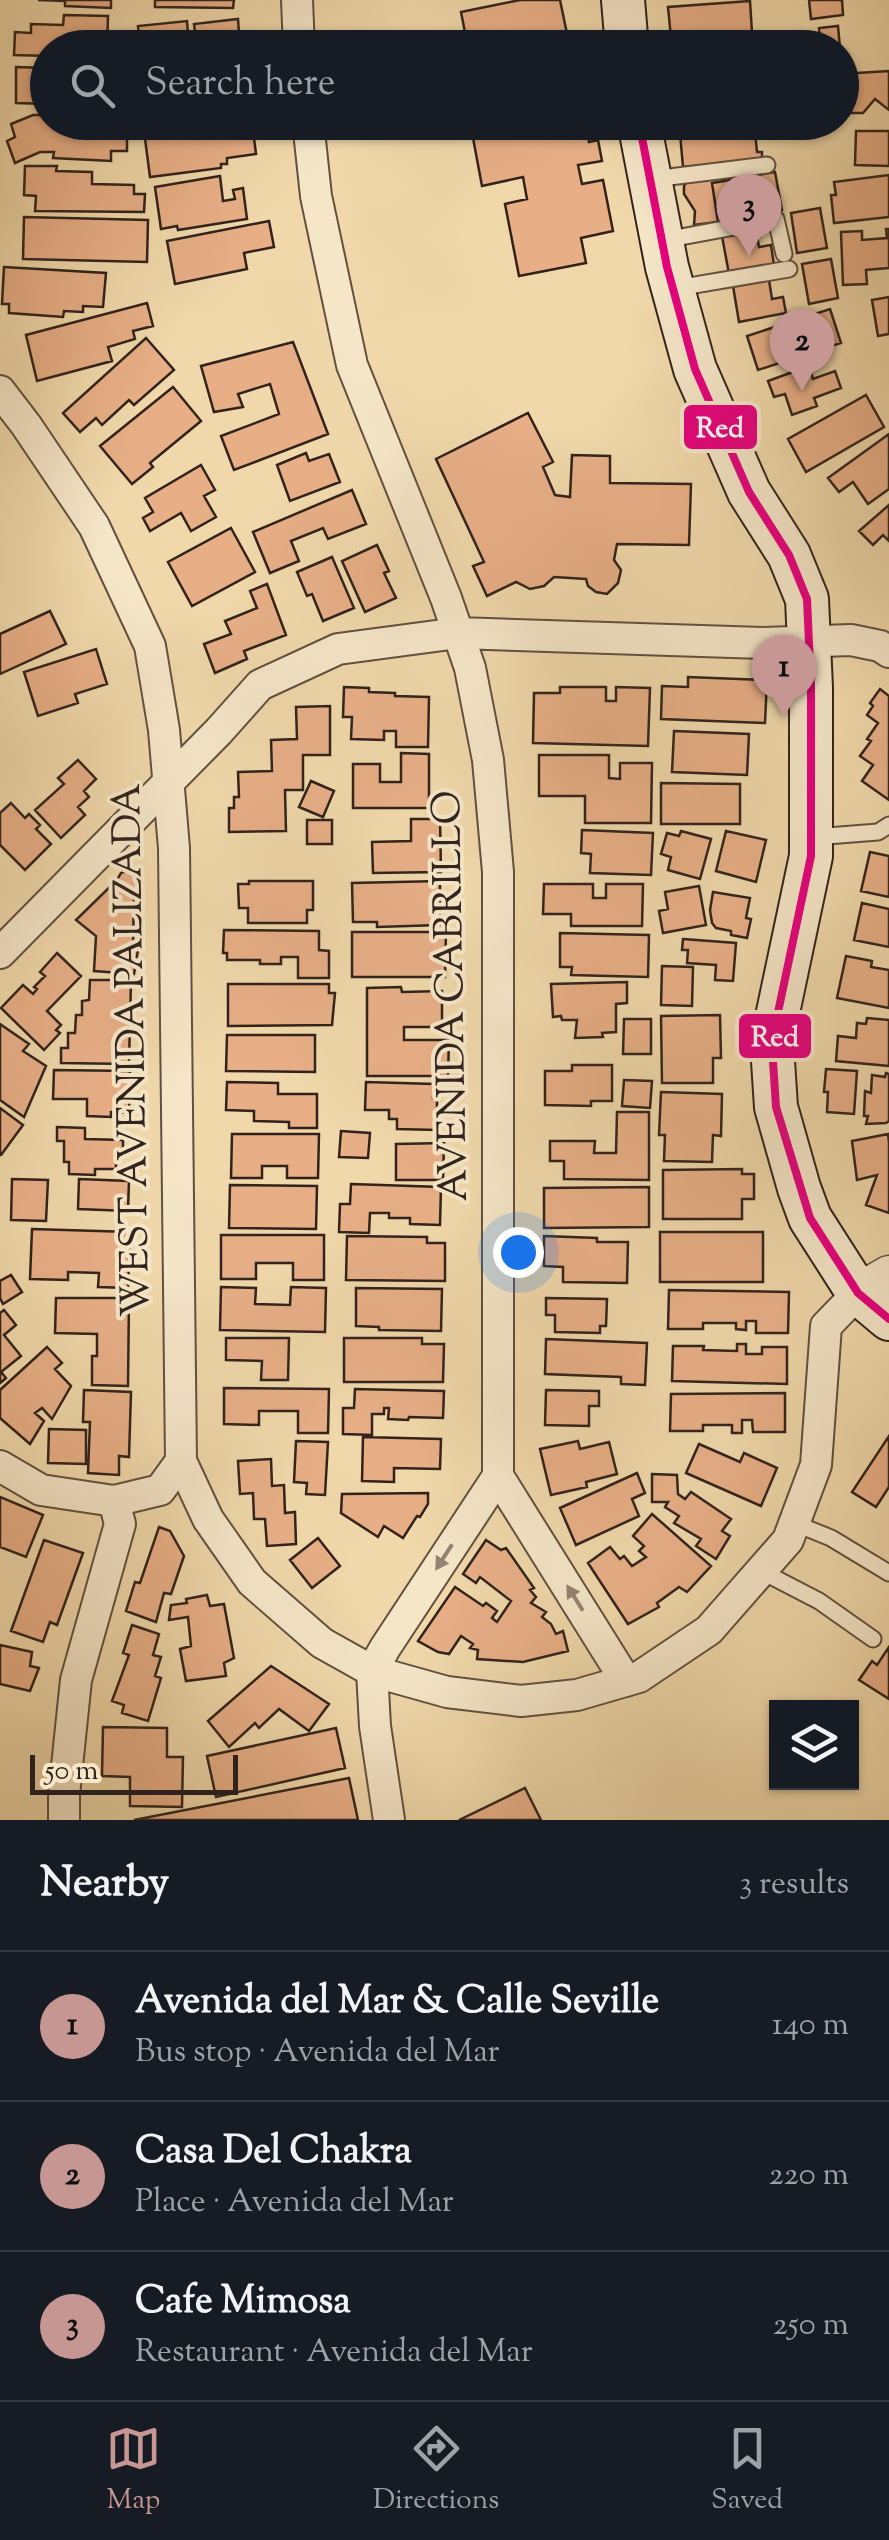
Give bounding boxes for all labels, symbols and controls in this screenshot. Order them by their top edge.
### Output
search box [30,30,859,140]
icon: search [65,58,120,113]
text: Search here [145,58,336,112]
pin: 3 [716,174,782,256]
pin: 2 [770,308,834,391]
line badge: Red [682,403,759,451]
text: Red [696,410,744,450]
pin: 1 [752,634,816,717]
street label: WEST AVENIDA PALIZADA [101,783,167,1317]
street label: AVENIDA CABRILLO [421,790,485,1202]
line badge: Red [737,1012,813,1060]
text: Red [751,1019,799,1059]
your location [493,1227,544,1278]
one-way arrow [436,1544,454,1571]
one-way arrow [566,1584,584,1612]
map controls [769,1700,859,1790]
button: layers [769,1700,859,1790]
scale bar [30,1750,238,1794]
text: 50 m [45,1752,99,1792]
text: Nearby [40,1855,169,1915]
text: 3 results [739,1862,849,1908]
text: Avenida del Mar & Calle Seville [135,1976,659,2030]
text: 1 [67,2003,78,2049]
text: 140 m [772,2003,849,2049]
text: Bus stop · Avenida del Mar [135,2030,500,2076]
text: Casa Del Chakra [135,2126,412,2180]
text: 2 [65,2153,80,2199]
text: 220 m [769,2153,849,2199]
text: Place · Avenida del Mar [135,2180,454,2226]
text: Cafe Mimosa [135,2276,351,2330]
text: 3 [66,2303,79,2349]
text: 250 m [773,2303,849,2349]
text: Restaurant · Avenida del Mar [135,2330,533,2376]
tab: Map [106,2421,161,2521]
tab: Directions [373,2421,499,2521]
tab: Saved [711,2421,783,2521]

